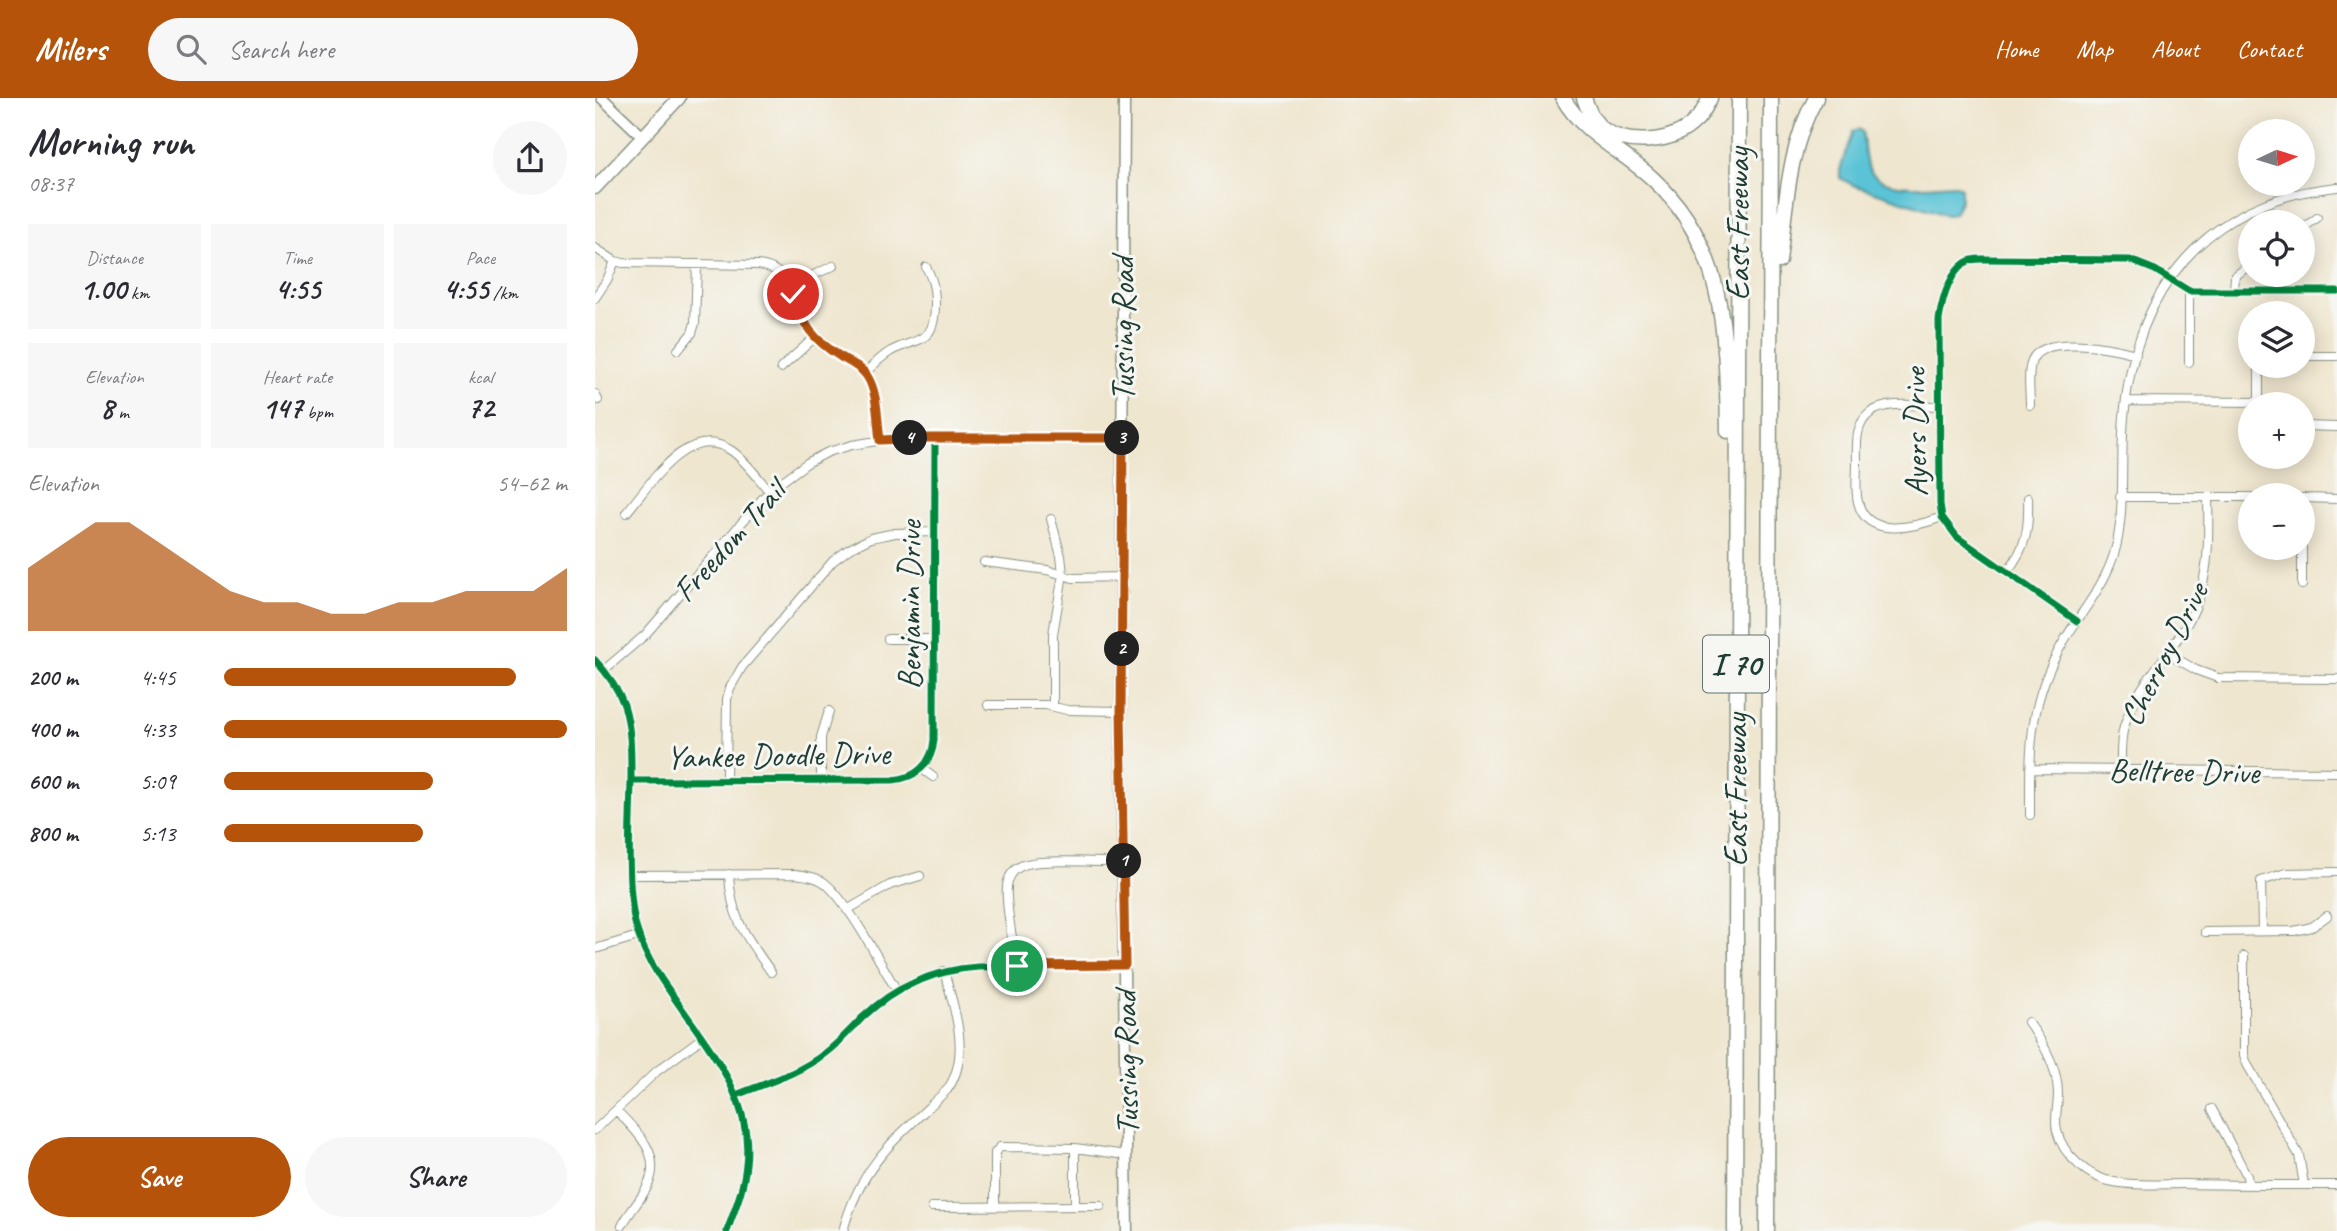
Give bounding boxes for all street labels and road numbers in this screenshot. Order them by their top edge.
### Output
street label: East Freeway [1717,145,1759,301]
street label: Tussing Road [1102,252,1144,401]
street label: Ayers Drive [1893,365,1937,497]
street label: Freedom Trail [663,467,798,611]
street label: Benjamin Drive [889,518,931,689]
street label: Cherroy Drive [2110,573,2219,733]
road number: I 70 [1703,636,1769,692]
street label: East Freeway [1715,711,1757,867]
street label: Yankee Doodle Drive [666,732,893,778]
street label: Belltree Drive [2108,749,2262,793]
street label: Tussing Road [1104,986,1148,1135]

